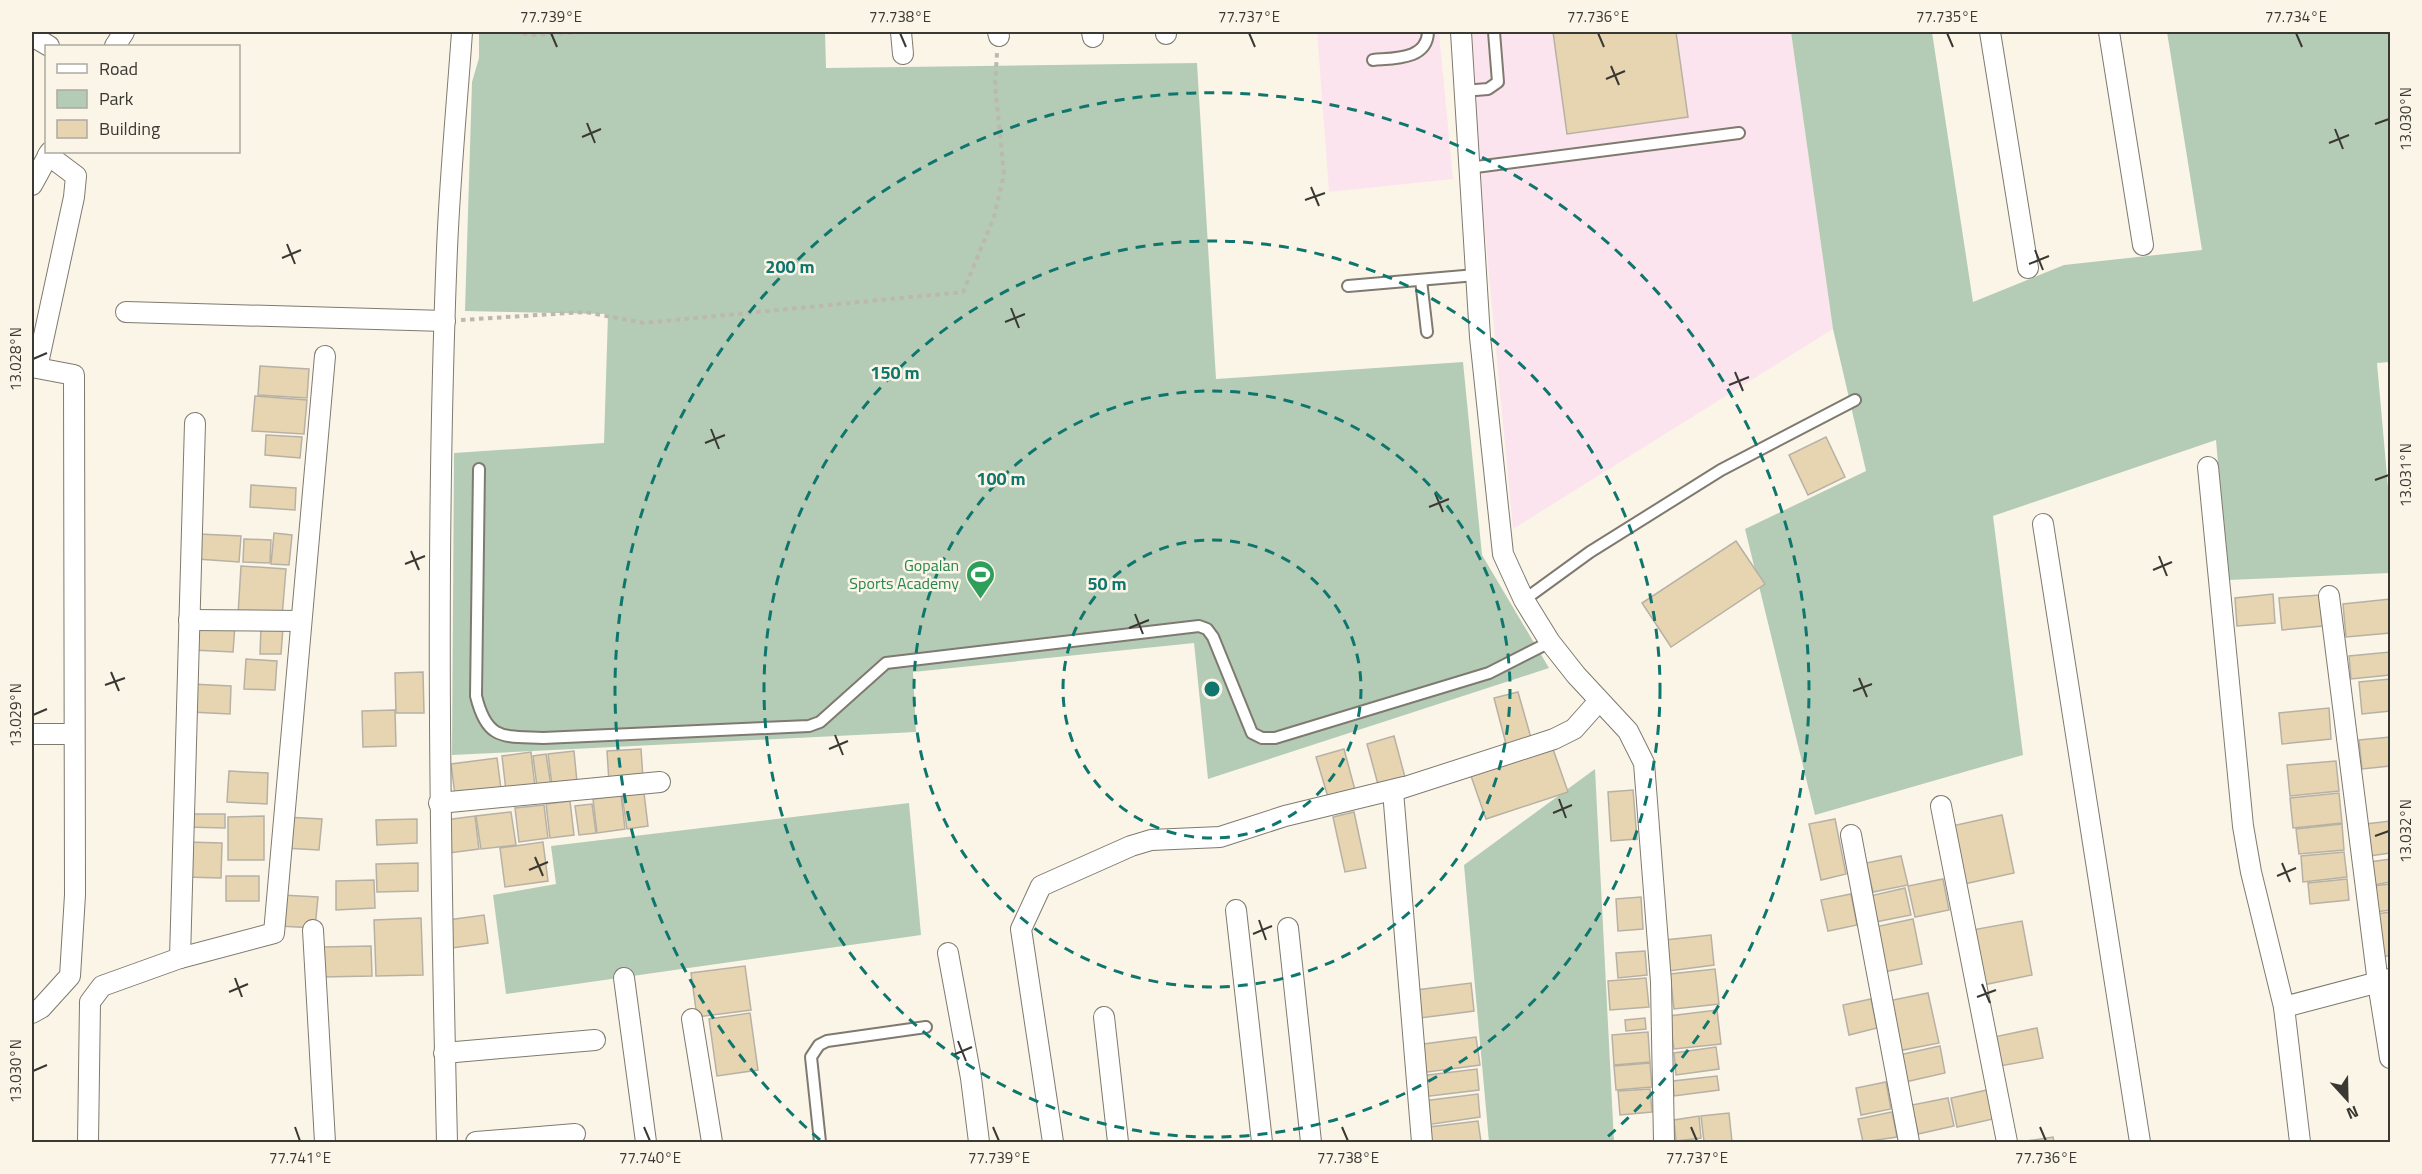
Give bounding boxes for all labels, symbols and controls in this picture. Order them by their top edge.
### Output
text: 77.739°E [520,5,582,28]
text: 77.738°E [869,5,931,28]
text: 77.737°E [1218,5,1280,28]
text: 77.736°E [1567,5,1629,28]
text: 77.735°E [1916,5,1978,28]
text: 77.734°E [2265,5,2327,28]
legend [45,45,240,153]
text: Road [99,55,138,82]
text: Park [99,85,134,112]
text: 13.030°N [2394,87,2417,151]
text: Building [99,115,160,142]
text: 200 m [765,253,815,280]
text: 13.028°N [4,327,27,391]
text: 150 m [870,359,920,386]
text: 13.031°N [2394,443,2417,507]
text: 100 m [976,465,1026,492]
place label: Gopalan Sports Academy [849,553,959,595]
sports icon: Gopalan Sports Academy [964,558,996,600]
text: 50 m [1087,570,1127,597]
centre of rings [1202,679,1222,699]
text: 13.029°N [4,683,27,747]
text: 13.032°N [2394,799,2417,863]
text: 13.030°N [4,1039,27,1103]
north arrow [2317,1069,2377,1129]
text: N [2343,1100,2362,1126]
text: 77.741°E [269,1146,331,1169]
text: 77.740°E [619,1146,681,1169]
text: 77.739°E [968,1146,1030,1169]
text: 77.738°E [1317,1146,1379,1169]
text: 77.737°E [1666,1146,1728,1169]
text: 77.736°E [2015,1146,2077,1169]

